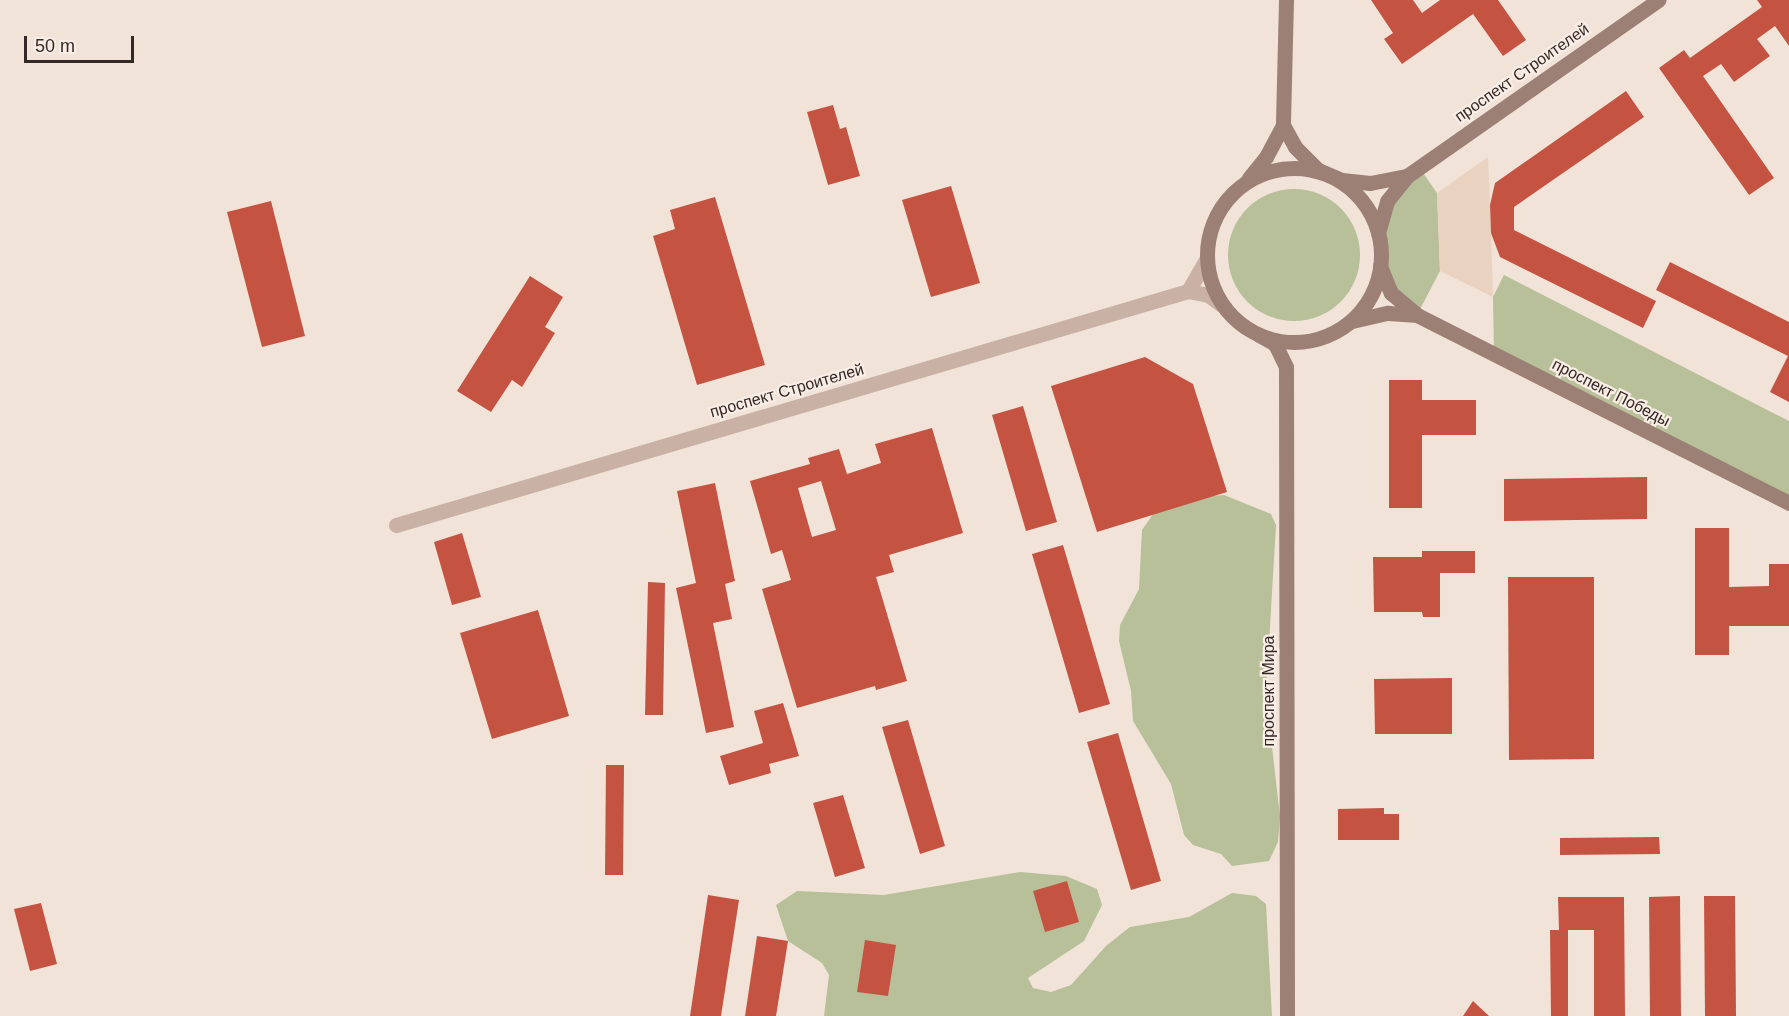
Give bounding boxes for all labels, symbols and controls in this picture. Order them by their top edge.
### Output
street label: проспект Строителей [1451,19,1593,127]
scale bar [27,24,136,62]
text: 50 m [35,36,75,56]
street label: проспект Победы [1549,355,1673,431]
street label: проспект Строителей [708,360,866,422]
street label: проспект Мира [1259,635,1279,747]

